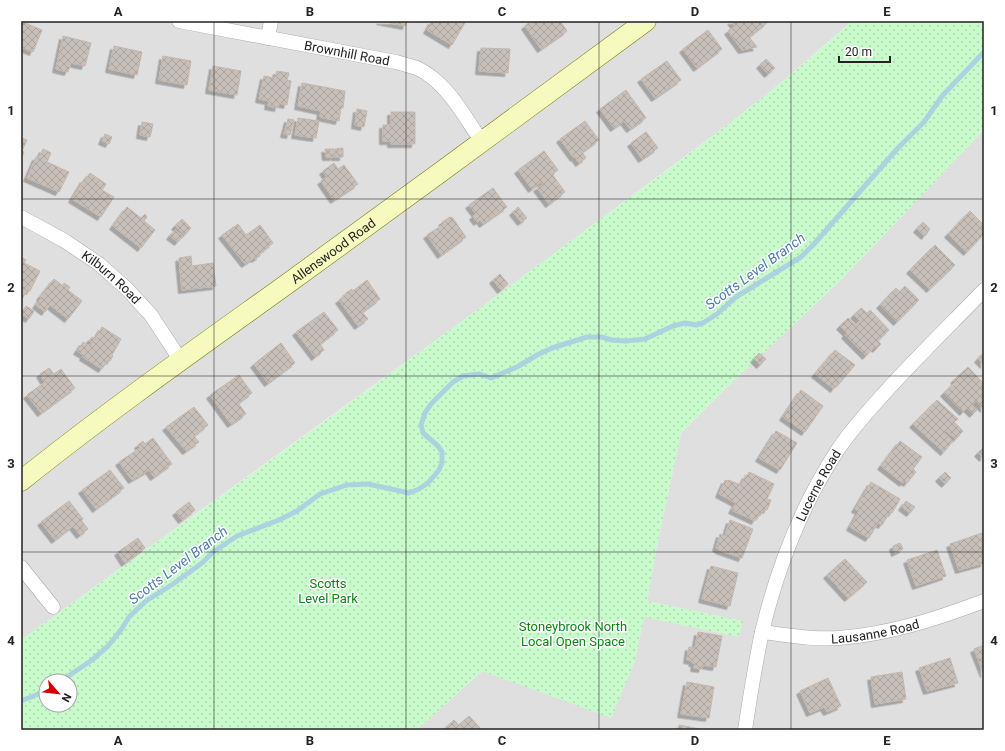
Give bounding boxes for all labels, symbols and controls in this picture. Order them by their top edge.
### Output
text: A [114,4,123,19]
text: B [306,4,314,19]
text: C [498,4,507,19]
text: D [691,4,699,19]
text: E [883,4,891,19]
street label: Brownhill Road [303,37,391,68]
scale bar [839,38,890,64]
text: 20 m [845,45,872,59]
text: 1 [7,103,15,118]
text: 1 [990,103,998,118]
street label: Allenswood Road [288,215,378,286]
water label: Scotts Level Branch [702,229,808,313]
street label: Kilburn Road [79,247,144,307]
text: 2 [7,280,15,295]
text: 2 [990,280,998,295]
street label: Lucerne Road [793,447,843,523]
text: 3 [7,456,15,471]
text: 3 [990,456,998,471]
water label: Scotts Level Branch [126,523,230,607]
park label: Scotts Level Park [298,576,358,606]
street label: Lausanne Road [831,616,921,646]
park label: Stoneybrook North Local Open Space [519,619,627,649]
text: 4 [7,633,15,648]
text: 4 [990,633,998,648]
north arrow [38,673,78,713]
text: N [59,691,74,704]
text: A [114,733,123,748]
text: B [306,733,314,748]
text: C [498,733,507,748]
text: D [691,733,699,748]
text: E [883,733,891,748]

